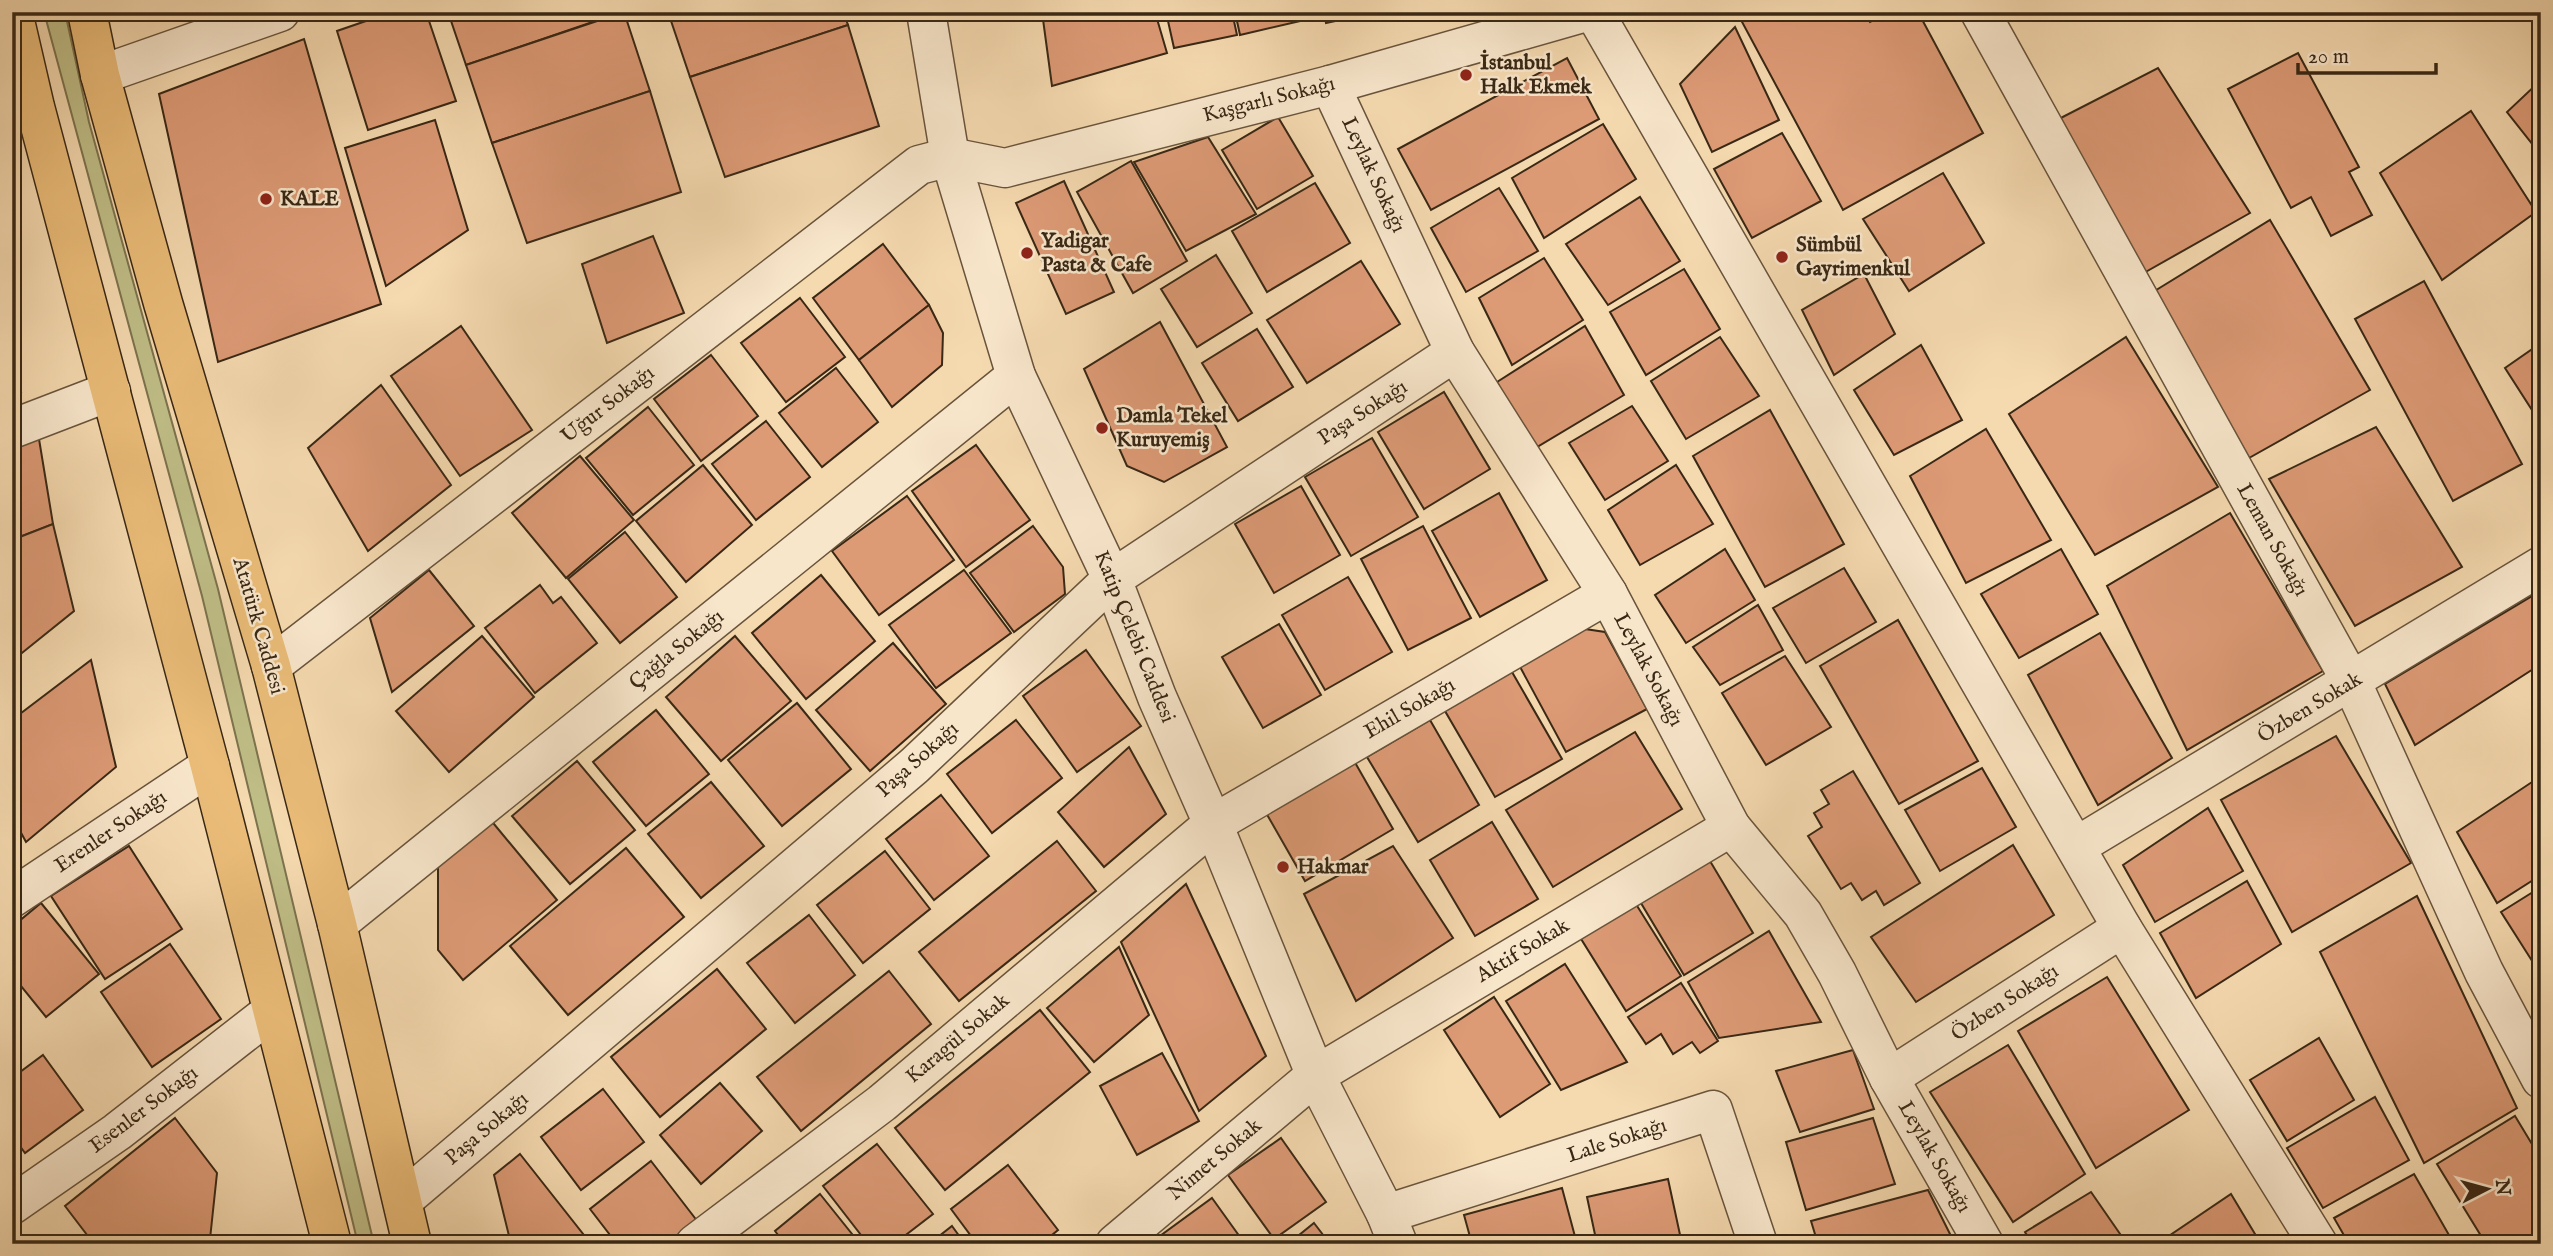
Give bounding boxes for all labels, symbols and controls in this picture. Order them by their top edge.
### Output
scale bar [2298,32,2436,76]
text: 20 m [2308,44,2349,71]
place label: İstanbul Halk Ekmek [1480,49,1592,101]
marker: İstanbul Halk Ekmek [1458,67,1474,83]
street label: Kaşgarlı Sokağı [1200,71,1338,129]
street label: Leylak Sokağı [1334,113,1412,237]
place label: KALE [280,186,339,213]
marker: KALE [258,191,274,207]
place label: Yadigar Pasta & Cafe [1041,228,1152,279]
place label: Sümbül Gayrimenkul [1796,232,1911,283]
marker: Yadigar Pasta & Cafe [1019,245,1035,261]
marker: Sümbül Gayrimenkul [1774,249,1790,265]
street label: Uğur Sokağı [556,360,660,450]
street label: Paşa Sokağı [1313,374,1413,452]
place label: Damla Tekel Kuruyemiş [1116,403,1228,454]
marker: Damla Tekel Kuruyemiş [1094,420,1110,436]
street label: Leman Sokağı [2230,479,2314,601]
street label: Katip Çelebi Caddesi [1087,547,1181,727]
street label: Atatürk Caddesi [225,553,290,698]
street label: Çağla Sokağı [624,604,730,696]
street label: Leylak Sokağı [1607,609,1689,731]
street label: Özben Sokak [2253,666,2368,750]
street label: Ehil Sokağı [1360,672,1460,746]
street label: Paşa Sokağı [871,716,965,804]
street label: Erenler Sokağı [50,784,172,880]
place label: Hakmar [1297,854,1369,881]
marker: Hakmar [1275,859,1291,875]
street label: Aktif Sokak [1471,912,1575,990]
street label: Özben Sokağı [1946,958,2064,1048]
street label: Karagül Sokak [901,987,1016,1090]
street label: Esenler Sokağı [84,1060,204,1160]
street label: Paşa Sokağı [439,1086,535,1172]
street label: Leylak Sokağı [1891,1096,1977,1218]
street label: Nimet Sokak [1162,1112,1268,1207]
street label: Lale Sokağı [1564,1112,1670,1170]
north arrow [2452,1154,2522,1224]
text: N [2489,1177,2515,1197]

